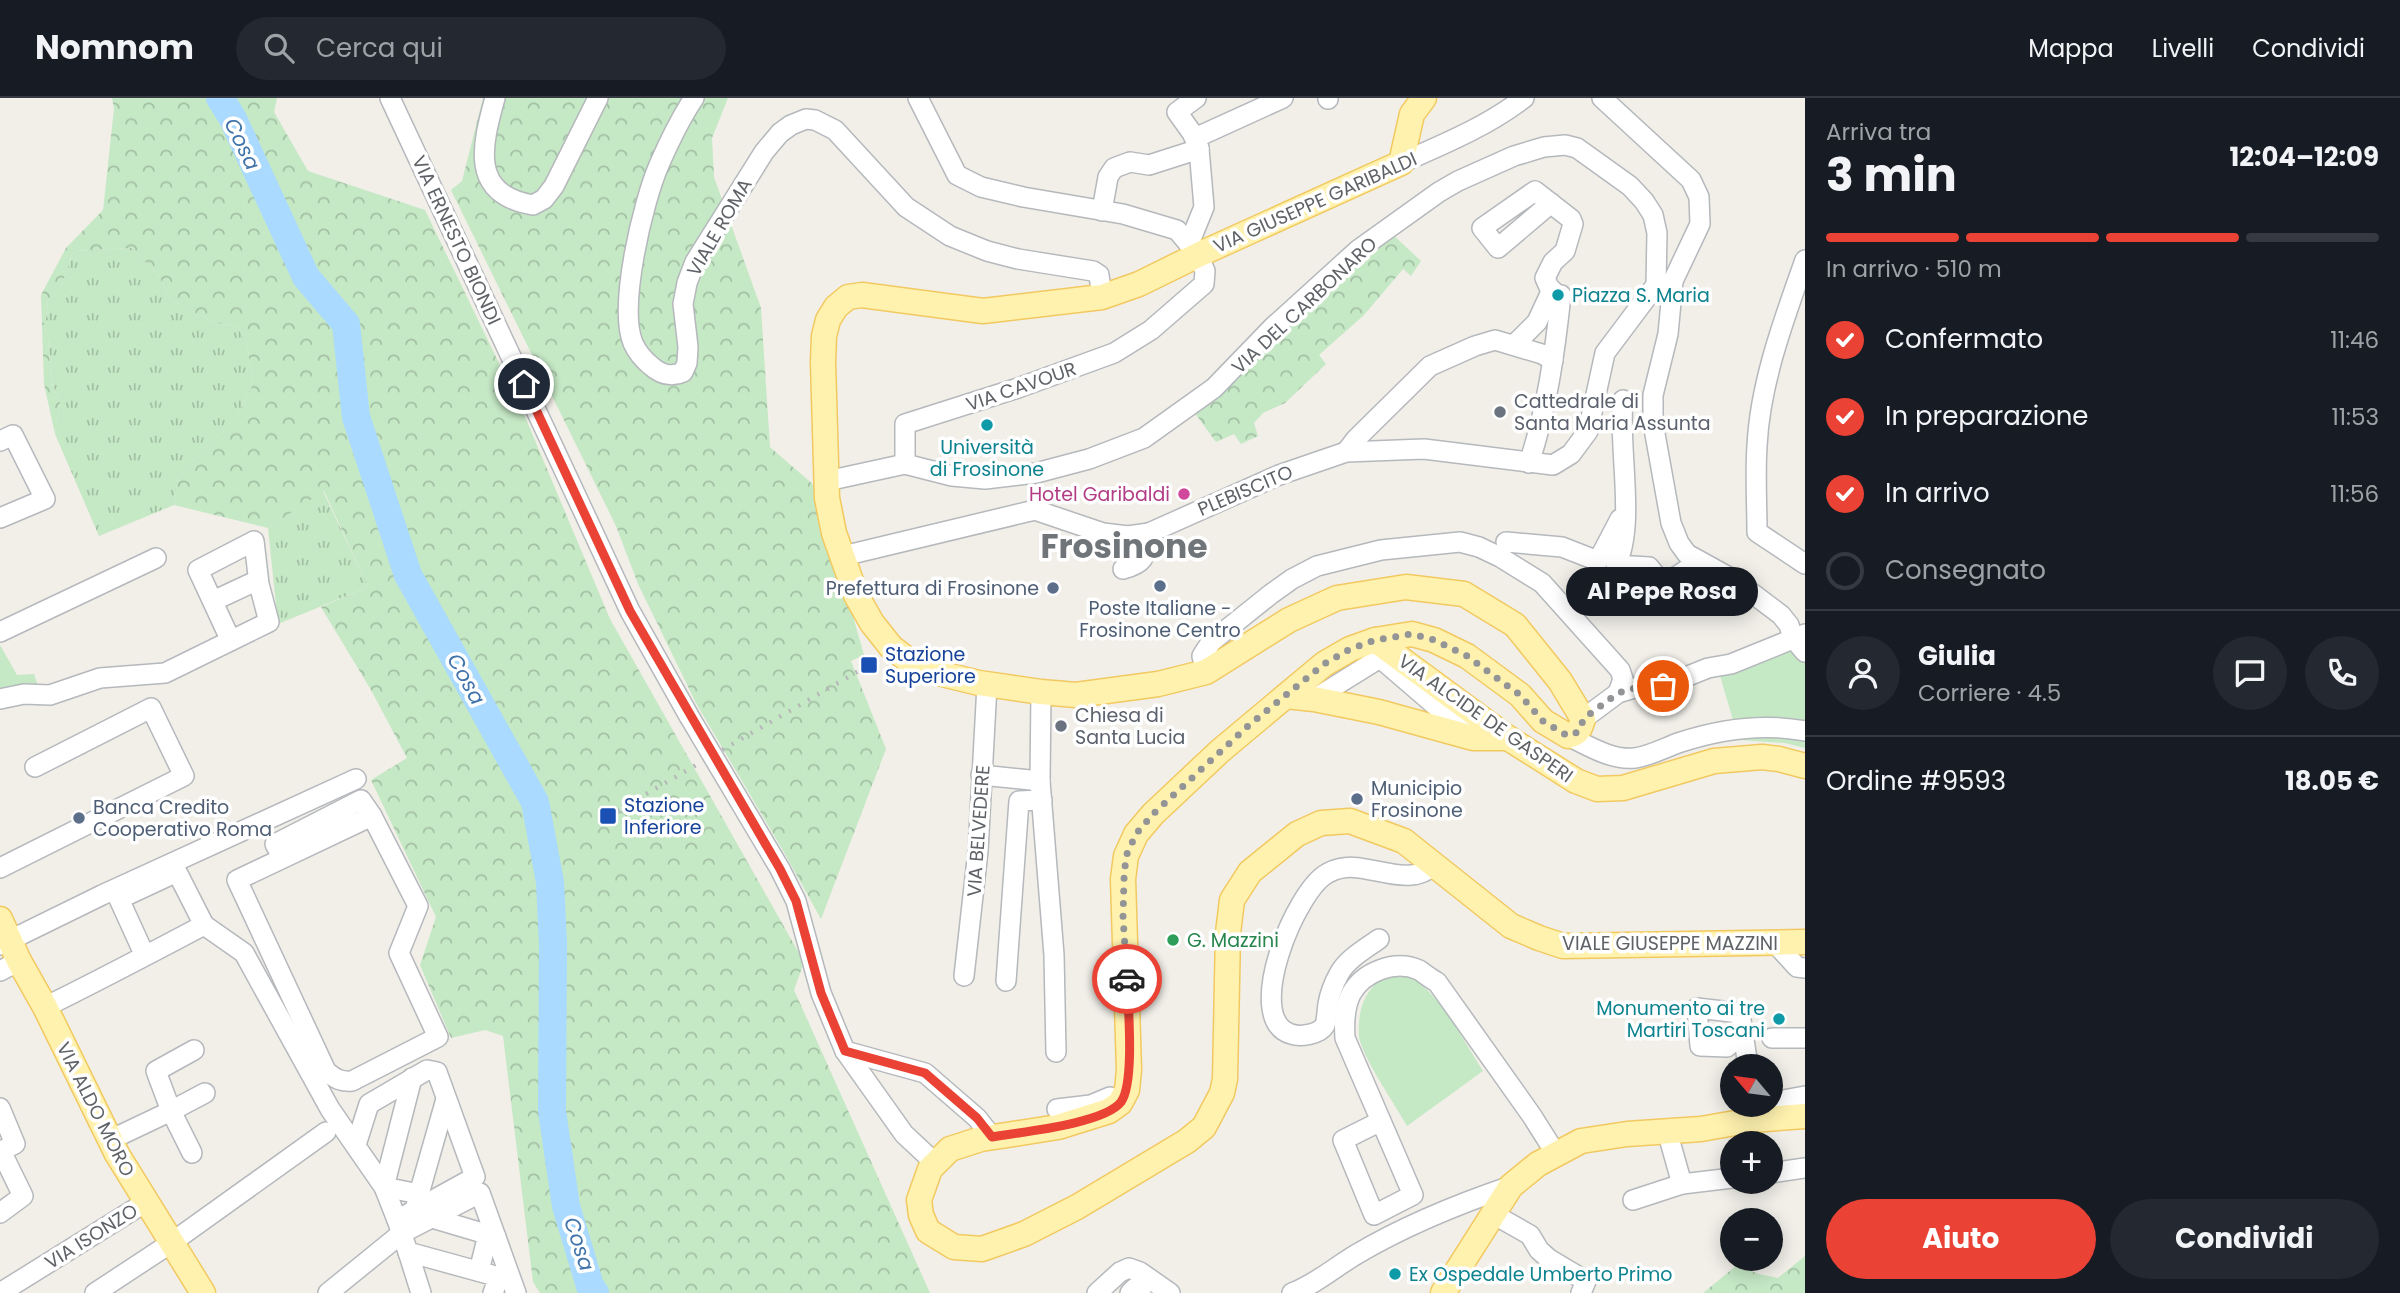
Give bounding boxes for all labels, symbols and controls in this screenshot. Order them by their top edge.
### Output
search box [236,17,726,80]
text: Nomnom [35,24,194,71]
icon: search [260,29,298,67]
text: Cerca qui [316,30,443,66]
text: Mappa [2028,32,2114,65]
text: Livelli [2152,32,2214,65]
text: Condividi [2252,32,2365,65]
water label: Cosa [217,113,267,175]
text: Arriva tra [1826,116,1931,148]
text: 12:04–12:09 [2229,139,2379,175]
text: 3 min [1826,143,1957,207]
street label: VIA GIUSEPPE GARIBALDI [1209,145,1421,260]
street label: VIA ERNESTO BIONDI [405,151,508,329]
street label: VIALE ROMA [680,173,758,281]
street label: VIA DEL CARBONARO [1226,231,1383,380]
text: In arrivo · 510 m [1826,253,2002,285]
place label: Piazza S. Maria [1572,282,1710,309]
marker: Piazza S. Maria [1550,287,1566,303]
icon: check [1826,321,1864,359]
text: Confermato [1885,321,2043,357]
text: 11:46 [2330,324,2379,356]
pin [494,354,554,414]
street label: VIA CAVOUR [962,355,1080,418]
icon: home [505,365,543,403]
place label: Cattedrale di Santa Maria Assunta [1514,388,1711,437]
icon: check [1826,398,1864,436]
text: In preparazione [1885,398,2088,434]
text: 11:53 [2331,401,2379,433]
marker: Cattedrale di Santa Maria Assunta [1492,404,1508,420]
marker: Università di Frosinone [979,417,995,433]
place label: Università di Frosinone [930,434,1044,483]
street label: PLEBISCITO [1193,458,1297,523]
icon: check [1826,475,1864,513]
text: In arrivo [1885,475,1990,511]
text: 11:56 [2330,478,2379,510]
place label: Hotel Garibaldi [1029,481,1170,508]
marker: Hotel Garibaldi [1176,486,1192,502]
district label: Frosinone [1040,523,1208,570]
text: Consegnato [1885,552,2046,588]
callout: Al Pepe Rosa [1567,567,1759,616]
place label: Prefettura di Frosinone [826,575,1039,602]
text: Al Pepe Rosa [1587,575,1737,607]
marker: Poste Italiane - Frosinone Centro [1152,578,1168,594]
marker: Prefettura di Frosinone [1045,580,1061,596]
place label: Poste Italiane - Frosinone Centro [1079,595,1241,644]
button: person [1826,636,1900,710]
button: chat [2213,636,2287,710]
button: phone [2305,636,2379,710]
text: Giulia [1918,638,1996,674]
place label: Stazione Superiore [885,641,976,690]
water label: Cosa [440,648,492,710]
street label: VIA ALCIDE DE GASPERI [1393,648,1579,789]
marker: Stazione Superiore [859,655,879,675]
pin [1633,656,1693,716]
icon: bag [1644,667,1682,705]
text: Corriere · 4.5 [1918,677,2061,709]
place label: Chiesa di Santa Lucia [1075,702,1185,751]
marker: Chiesa di Santa Lucia [1053,718,1069,734]
text: Ordine #9593 [1826,763,2006,799]
text: 18.05 € [2285,763,2379,799]
street label: VIA BELVEDERE [960,764,997,898]
place label: Municipio Frosinone [1371,775,1463,824]
marker: Municipio Frosinone [1349,791,1365,807]
place label: Stazione Inferiore [624,792,704,841]
place label: Banca Credito Cooperativo Roma [93,794,272,843]
marker: Stazione Inferiore [598,806,618,826]
marker: Banca Credito Cooperativo Roma [71,810,87,826]
place label: G. Mazzini [1187,927,1279,954]
street label: VIALE GIUSEPPE MAZZINI [1562,930,1778,957]
marker: G. Mazzini [1165,932,1181,948]
courier [1092,944,1162,1014]
icon: car [1108,960,1146,998]
place label: Monumento ai tre Martiri Toscani [1596,995,1765,1044]
marker: Monumento ai tre Martiri Toscani [1771,1011,1787,1027]
street label: VIA ALDO MORO [50,1037,141,1181]
north arrow [1720,1054,1783,1116]
map controls [1720,1054,1783,1271]
button: + [1720,1131,1783,1194]
street label: VIA ISONZO [40,1197,143,1276]
button: Aiuto [1826,1199,2096,1279]
button: Condividi [2110,1199,2379,1279]
button: − [1720,1208,1783,1271]
water label: Cosa [557,1213,602,1274]
place label: Ex Ospedale Umberto Primo [1409,1261,1672,1288]
marker: Ex Ospedale Umberto Primo [1387,1266,1403,1282]

